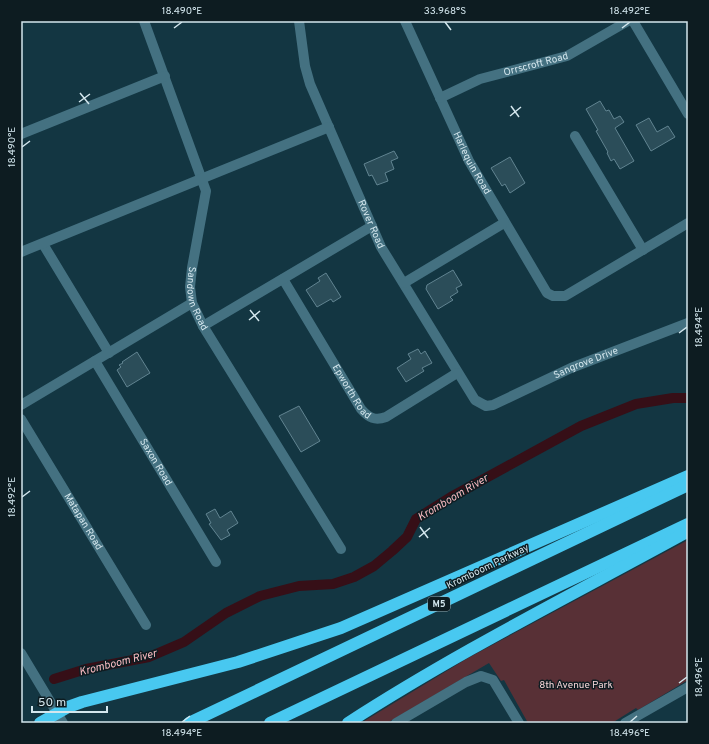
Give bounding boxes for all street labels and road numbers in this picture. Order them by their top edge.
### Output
street label: Orrscroft Road [502,49,570,79]
street label: Harlequin Road [450,130,494,197]
street label: Rover Road [355,198,387,251]
street label: Sandown Road [183,266,211,333]
street label: Sangrove Drive [551,344,620,382]
street label: Epworth Road [329,362,374,422]
street label: Saxon Road [137,436,175,488]
street label: Matapan Road [61,491,105,552]
street label: Kromboom Parkway [445,541,531,593]
road number: M5 [428,597,450,611]

